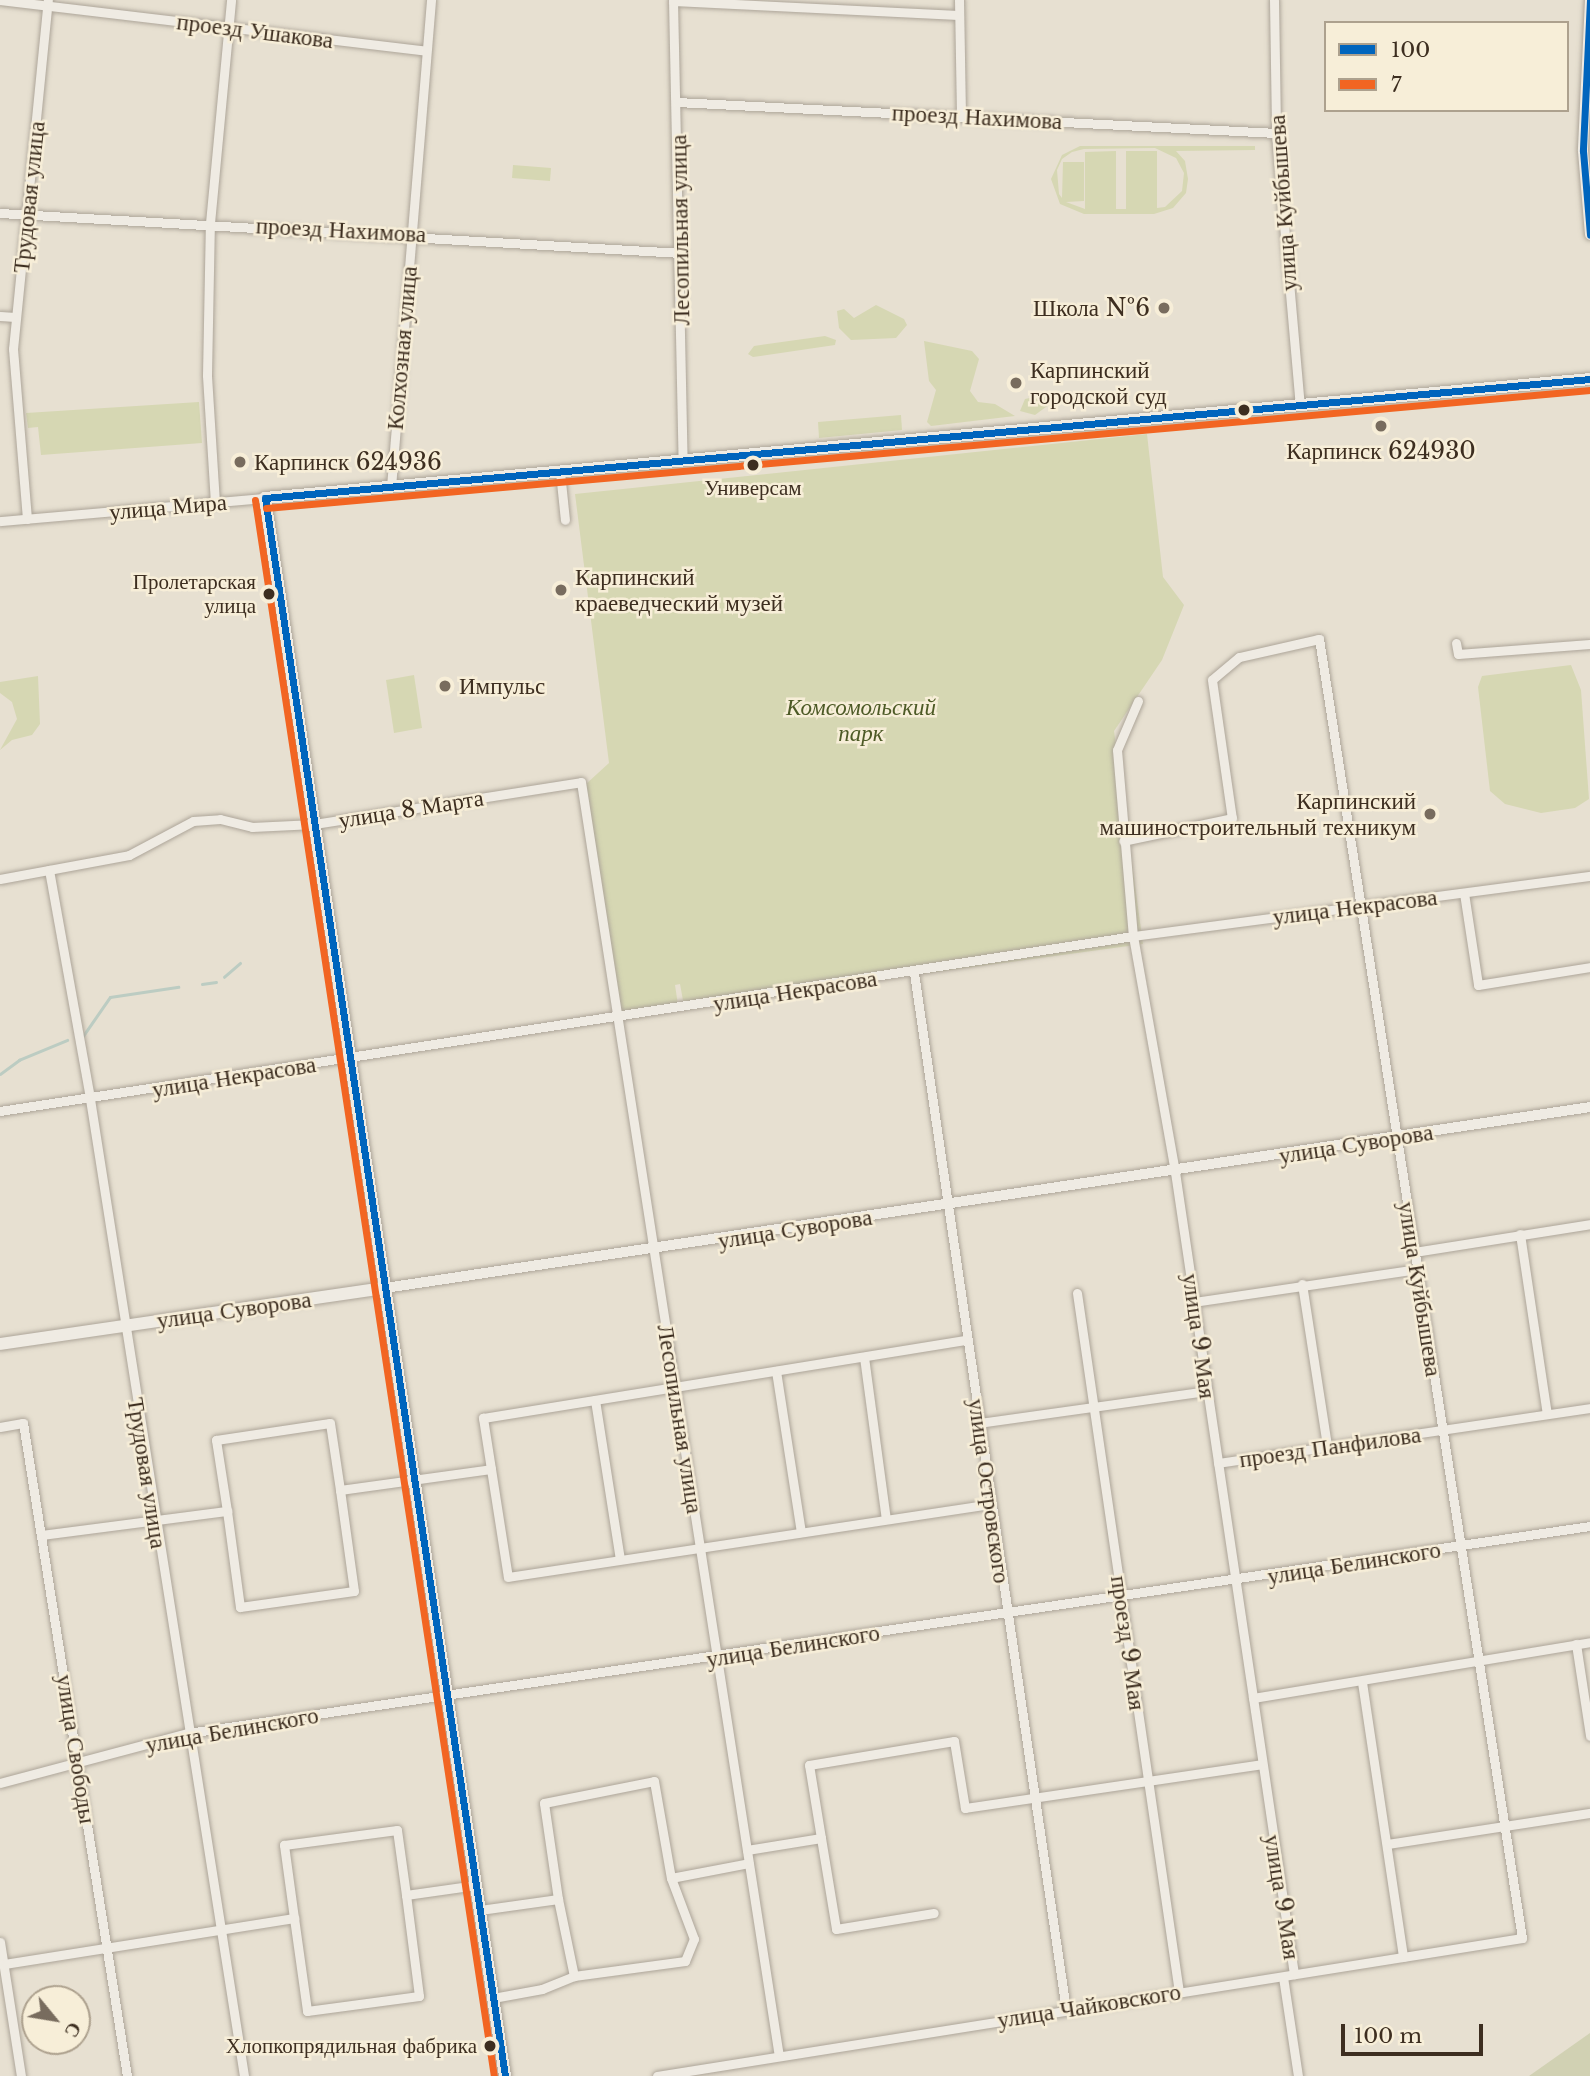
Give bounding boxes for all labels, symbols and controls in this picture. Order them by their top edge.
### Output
street label: проезд Ушакова [175,8,335,54]
legend [1324,21,1569,112]
text: 100 [1391,37,1430,63]
text: 7 [1391,72,1402,98]
street label: проезд Нахимова [891,99,1063,135]
street label: улица Куйбышева [1263,114,1303,292]
street label: Трудовая улица [7,120,51,274]
street label: Лесопильная улица [665,134,695,326]
street label: проезд Нахимова [255,212,427,248]
street label: Колхозная улица [381,265,423,431]
place label: Школа №6 [1033,294,1150,322]
marker: Школа №6 [1156,300,1172,316]
place label: Карпинский городской суд [1030,356,1167,410]
marker: Карпинский городской суд [1008,375,1024,391]
unlabelled marker [1237,403,1251,417]
marker: Карпинск 624930 [1373,418,1389,434]
place label: Карпинск 624930 [1286,437,1476,465]
place label: Карпинск 624936 [254,448,442,476]
marker: Карпинск 624936 [232,454,248,470]
marker: Универсам [746,458,760,472]
place label: Универсам [704,475,802,501]
street label: улица Мира [108,488,228,526]
place label: Карпинский краеведческий музей [575,563,783,617]
place label: Пролетарская улица [133,569,256,619]
marker: Карпинский краеведческий музей [553,582,569,598]
marker: Пролетарская улица [262,587,276,601]
place label: Импульс [459,672,545,700]
marker: Импульс [437,678,453,694]
park label: Комсомольский парк [786,693,936,747]
street label: улица 8 Марта [337,784,485,834]
place label: Карпинский машиностроительный техникум [1100,787,1416,841]
marker: Карпинский машиностроительный техникум [1422,806,1438,822]
street label: улица Некрасова [1271,883,1439,931]
street label: улица Некрасова [711,964,879,1018]
street label: улица Некрасова [150,1050,318,1104]
street label: улица Суворова [1277,1118,1435,1170]
street label: улица Куйбышева [1393,1200,1447,1378]
street label: улица Суворова [716,1203,874,1255]
street label: улица 9 Мая [1177,1272,1221,1400]
street label: улица Суворова [155,1286,313,1334]
street label: Лесопильная улица [651,1323,709,1515]
street label: Трудовая улица [121,1396,173,1550]
street label: улица Островского [962,1397,1016,1585]
street label: проезд Панфилова [1237,1421,1423,1473]
street label: улица Белинского [1265,1536,1443,1590]
street label: проезд 9 Мая [1105,1574,1151,1712]
street label: улица Белинского [704,1619,882,1673]
street label: улица Свободы [51,1672,101,1826]
street label: улица Белинского [143,1701,321,1759]
street label: улица 9 Мая [1259,1833,1305,1961]
street label: улица Чайковского [995,1978,1183,2034]
north arrow [21,1985,91,2055]
scale bar [1345,2010,1487,2054]
text: С [59,2018,86,2041]
text: 100 m [1354,2023,1422,2049]
place label: Хлопкопрядильная фабрика [226,2033,477,2059]
marker: Хлопкопрядильная фабрика [483,2039,497,2053]

